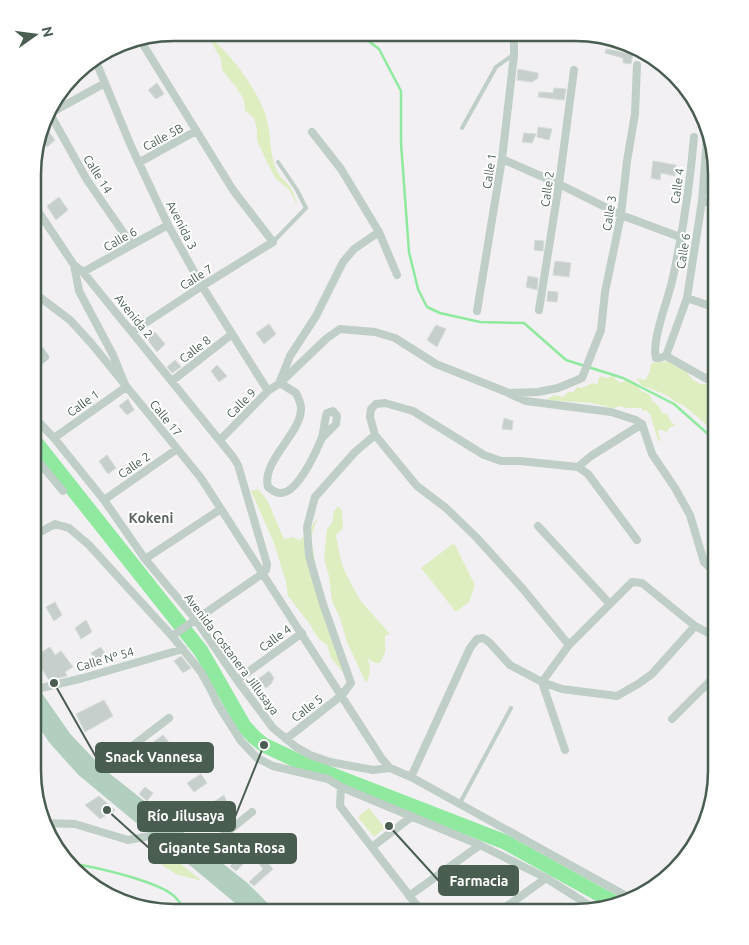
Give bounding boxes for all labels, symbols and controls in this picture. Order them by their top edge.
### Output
north arrow [10,10,60,60]
text: N [39,25,57,39]
street label: Calle 5B [141,121,185,153]
street label: Calle 14 [81,152,115,196]
street label: Calle 1 [480,152,498,190]
street label: Calle 4 [668,167,686,205]
street label: Calle 2 [538,170,556,208]
street label: Calle 3 [600,194,618,232]
street label: Avenida 3 [164,199,200,251]
street label: Calle 6 [101,224,139,253]
street label: Calle 6 [674,232,692,270]
street label: Calle 7 [177,262,215,292]
street label: Avenida 2 [112,291,156,341]
street label: Calle 8 [177,333,213,365]
street label: Calle 9 [224,386,258,420]
street label: Calle 1 [65,387,101,419]
street label: Calle 17 [148,397,184,439]
street label: Calle 2 [116,449,152,481]
district label: Kokeni [129,510,174,526]
street label: Avenida Costanera Jillusaya [182,591,282,717]
street label: Calle 4 [257,622,294,654]
street label: Calle Nº 54 [75,645,136,673]
street label: Calle 5 [289,692,325,724]
callout: Snack Vannesa [96,743,213,772]
text: Snack Vannesa [105,749,203,765]
callout: Río Jilusaya [138,802,235,831]
text: Río Jilusaya [147,808,225,824]
callout: Gigante Santa Rosa [149,834,296,863]
text: Gigante Santa Rosa [159,840,285,856]
callout: Farmacia [439,866,518,895]
text: Farmacia [450,873,508,889]

